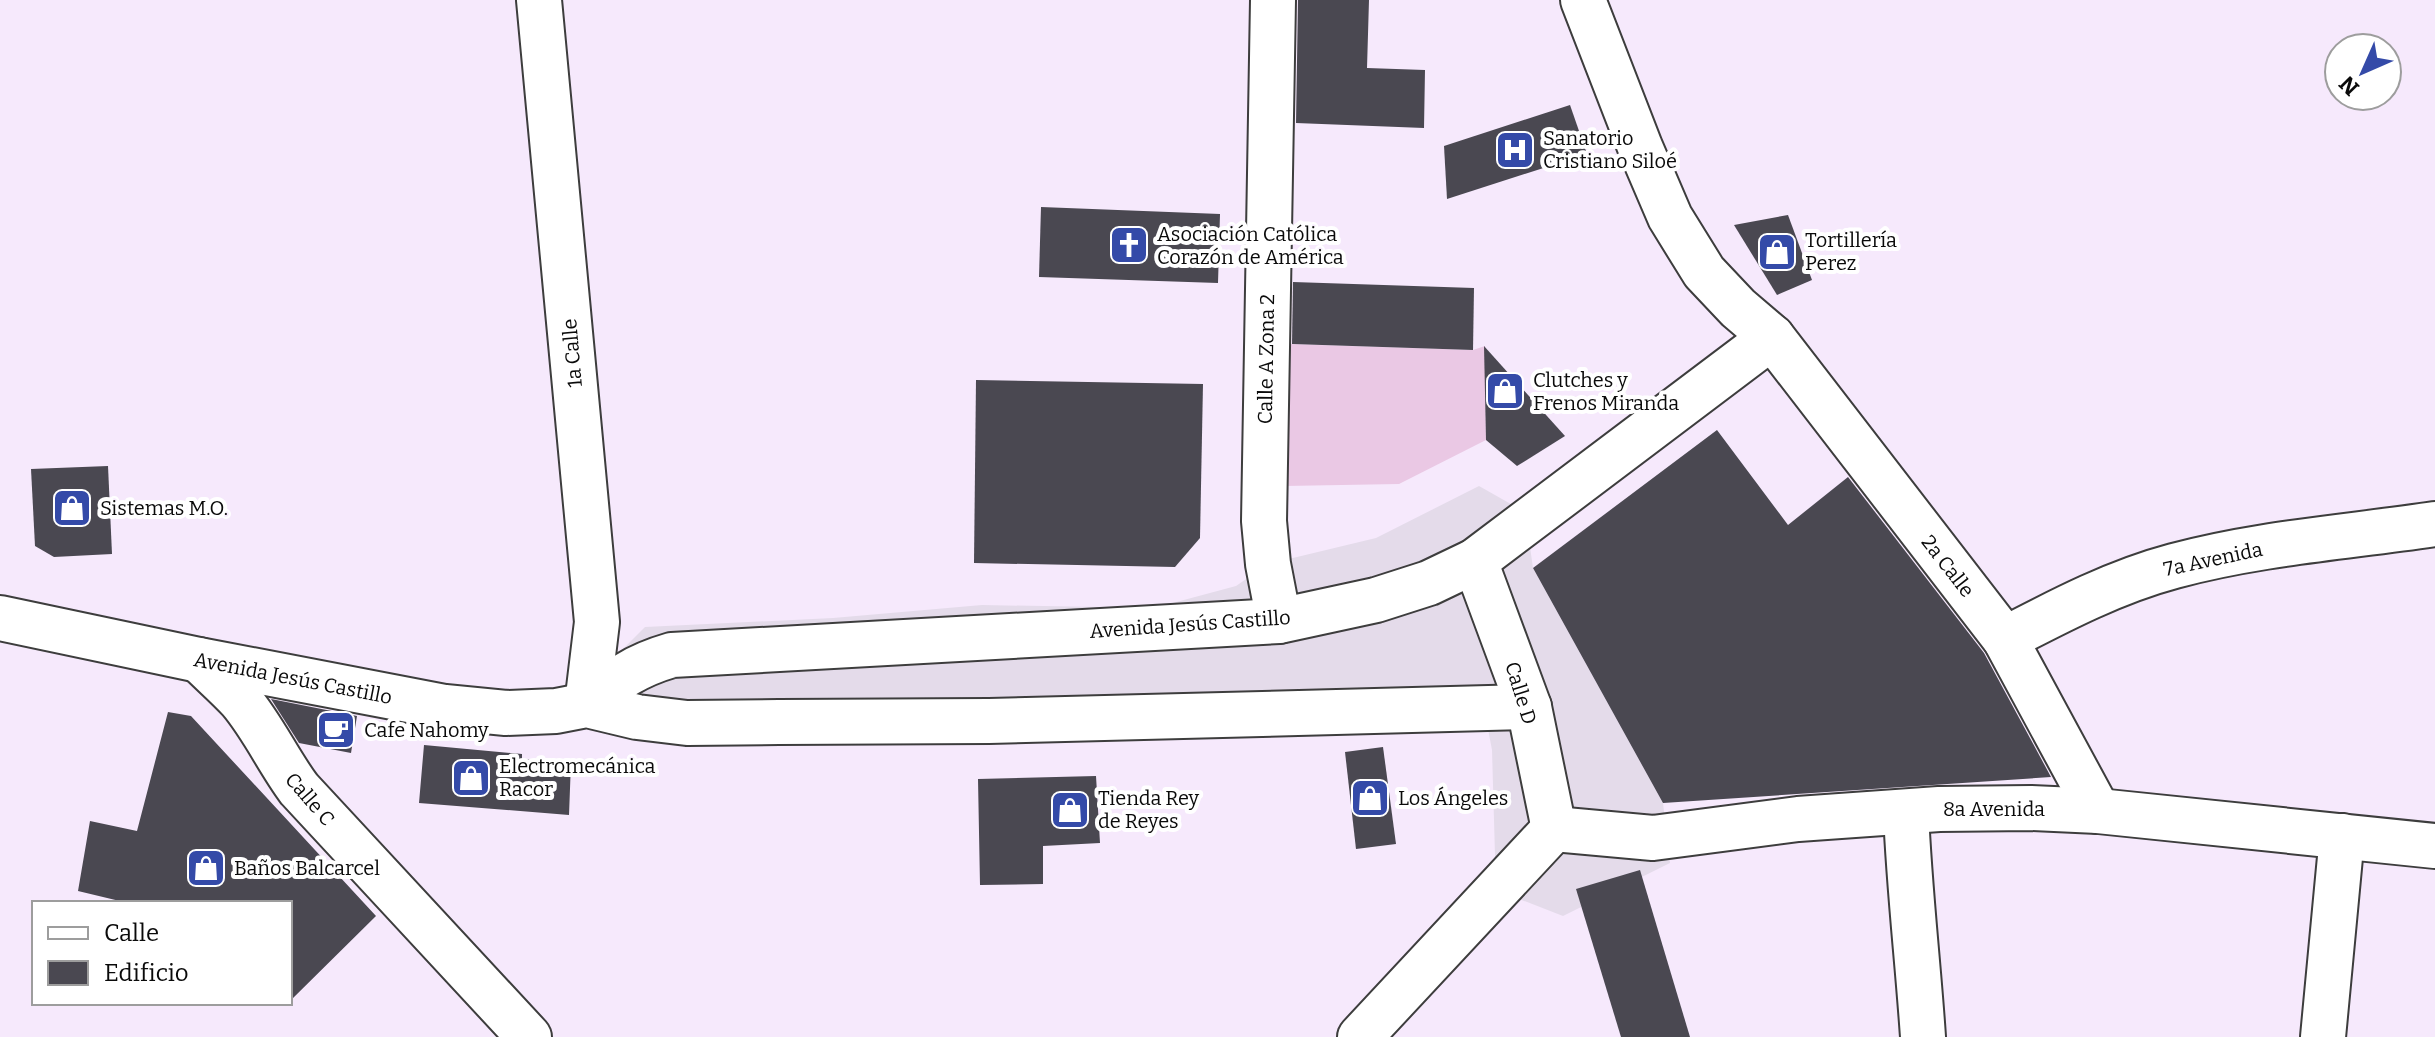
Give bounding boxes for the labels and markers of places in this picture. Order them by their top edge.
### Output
place label: Sanatorio Cristiano Siloé [1543,126,1677,173]
hospital icon: Sanatorio Cristiano Siloé [1494,129,1536,171]
place label: Asociación Católica Corazón de América [1157,222,1344,269]
church icon: Asociación Católica Corazón de América [1108,224,1150,266]
place label: Tortillería Perez [1805,228,1897,275]
shop icon: Tortillería Perez [1756,231,1798,273]
place label: Clutches y Frenos Miranda [1533,368,1679,415]
shop icon: Clutches y Frenos Miranda [1484,370,1526,412]
shop icon: Sistemas M.O. [51,487,93,529]
place label: Sistemas M.O. [100,496,228,520]
cafe icon: Cafe Nahomy [315,709,357,751]
place label: Cafe Nahomy [364,718,489,742]
place label: Electromecánica Racor [499,754,656,801]
shop icon: Electromecánica Racor [450,757,492,799]
shop icon: Los Ángeles [1349,777,1391,819]
place label: Tienda Rey de Reyes [1098,786,1200,833]
place label: Los Ángeles [1398,786,1508,810]
shop icon: Tienda Rey de Reyes [1049,789,1091,831]
shop icon: Baños Balcarcel [185,847,227,889]
place label: Baños Balcarcel [234,856,380,880]

